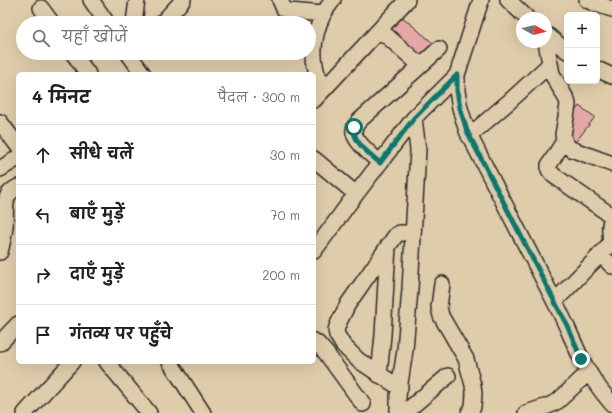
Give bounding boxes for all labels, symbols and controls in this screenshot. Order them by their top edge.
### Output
north arrow [516,12,552,48]
map controls [564,12,600,84]
button: + [564,12,600,48]
search box [16,16,316,60]
text: यहाँ खोजें [62,26,127,46]
icon: search [30,27,52,49]
button: − [564,48,600,84]
text: 4 मिनट [32,85,90,107]
text: पैदल · 300 m [218,88,300,105]
route start [345,118,363,136]
text: सीधे चलें [70,143,133,163]
icon: ahead [32,144,54,166]
text: 30 m [270,146,300,163]
text: बाएँ मुड़ें [70,203,124,223]
icon: left [32,204,54,226]
text: 70 m [270,206,300,223]
text: दाएँ मुड़ें [70,263,124,283]
icon: right [32,264,54,286]
text: 200 m [262,266,300,283]
text: गंतव्य पर पहुँचे [70,323,172,343]
icon: arrive [32,324,54,346]
route end [572,350,590,368]

